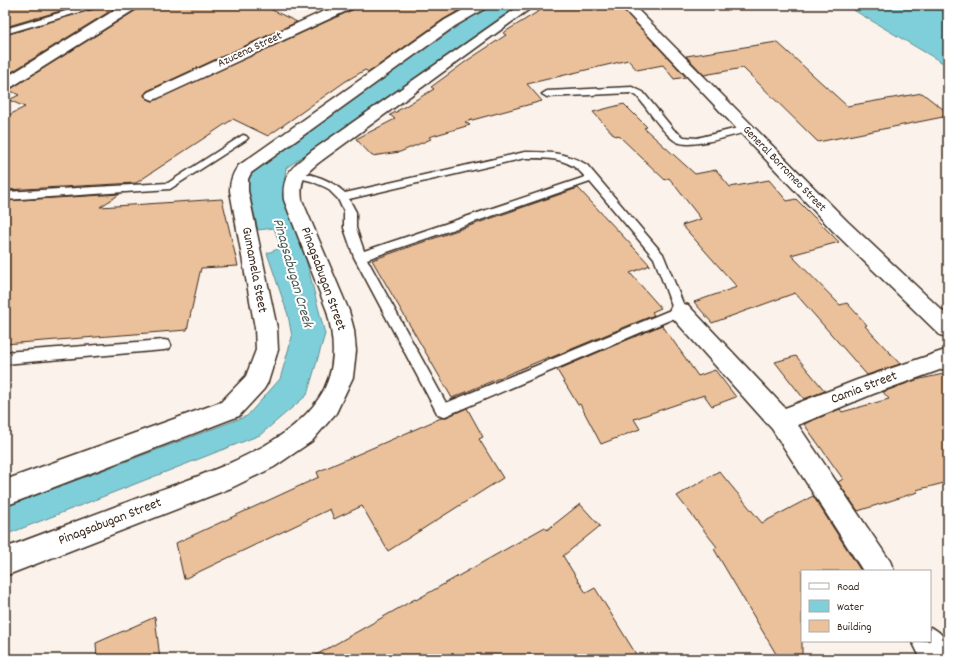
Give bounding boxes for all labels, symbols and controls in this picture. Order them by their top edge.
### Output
street label: Azucena Street [215,27,286,72]
street label: General Borromeo Street [738,122,830,216]
water label: Pinagsabugan Creek [266,216,319,332]
street label: Pinagsabugan Street [295,224,351,334]
street label: Gumamela Steet [236,225,272,315]
street label: Camia Street [828,366,900,410]
street label: Pinagsabugan Street [56,493,164,551]
legend [801,570,931,642]
text: Road [837,579,859,596]
text: Water [837,599,864,616]
text: Building [837,619,872,636]

